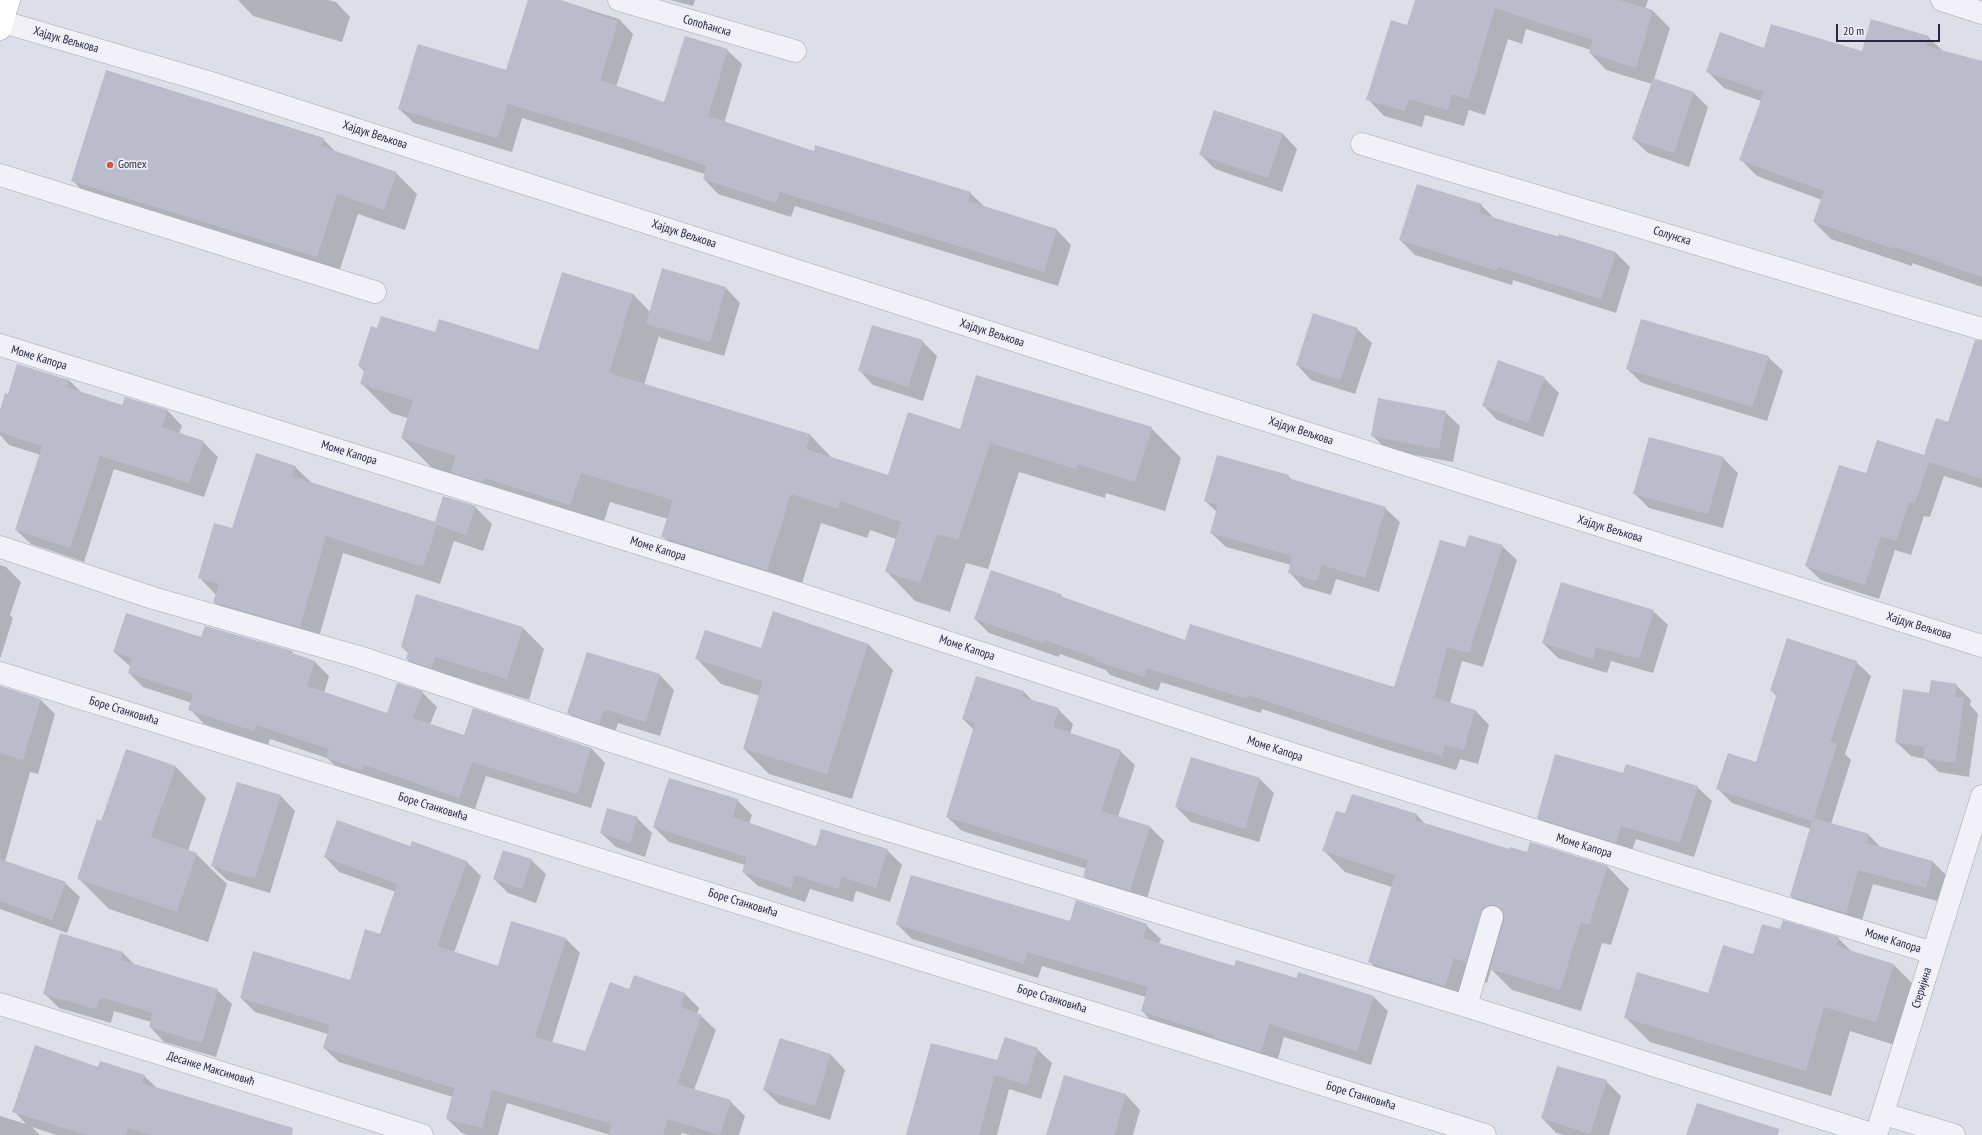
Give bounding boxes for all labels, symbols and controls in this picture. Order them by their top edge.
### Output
street label: Сопоћанска [681,12,733,40]
scale bar [1838,16,1942,42]
text: 20 m [1843,23,1864,38]
street label: Хајдук Вељкова [32,24,100,56]
street label: Хајдук Вељкова [341,118,409,152]
place label: Gomex [118,158,147,172]
marker: Gomex [105,160,115,170]
street label: Хајдук Вељкова [650,217,718,251]
street label: Солунска [1651,223,1693,249]
street label: Хајдук Вељкова [958,316,1026,350]
street label: Моме Капора [9,343,69,373]
street label: Хајдук Вељкова [1267,414,1335,448]
street label: Моме Капора [319,438,379,468]
street label: Хајдук Вељкова [1576,512,1644,546]
street label: Моме Капора [628,534,688,564]
street label: Хајдук Вељкова [1885,609,1953,643]
street label: Моме Капора [937,632,997,664]
street label: Боре Станковића [88,694,160,728]
street label: Моме Капора [1245,733,1305,765]
street label: Боре Станковића [397,790,469,824]
street label: Моме Капора [1554,831,1614,861]
street label: Боре Станковића [707,886,779,920]
street label: Моме Капора [1863,926,1923,956]
street label: Стеријина [1909,966,1935,1010]
street label: Боре Станковића [1016,982,1088,1016]
street label: Десанке Максимовић [165,1049,257,1089]
street label: Боре Станковића [1325,1079,1397,1113]

